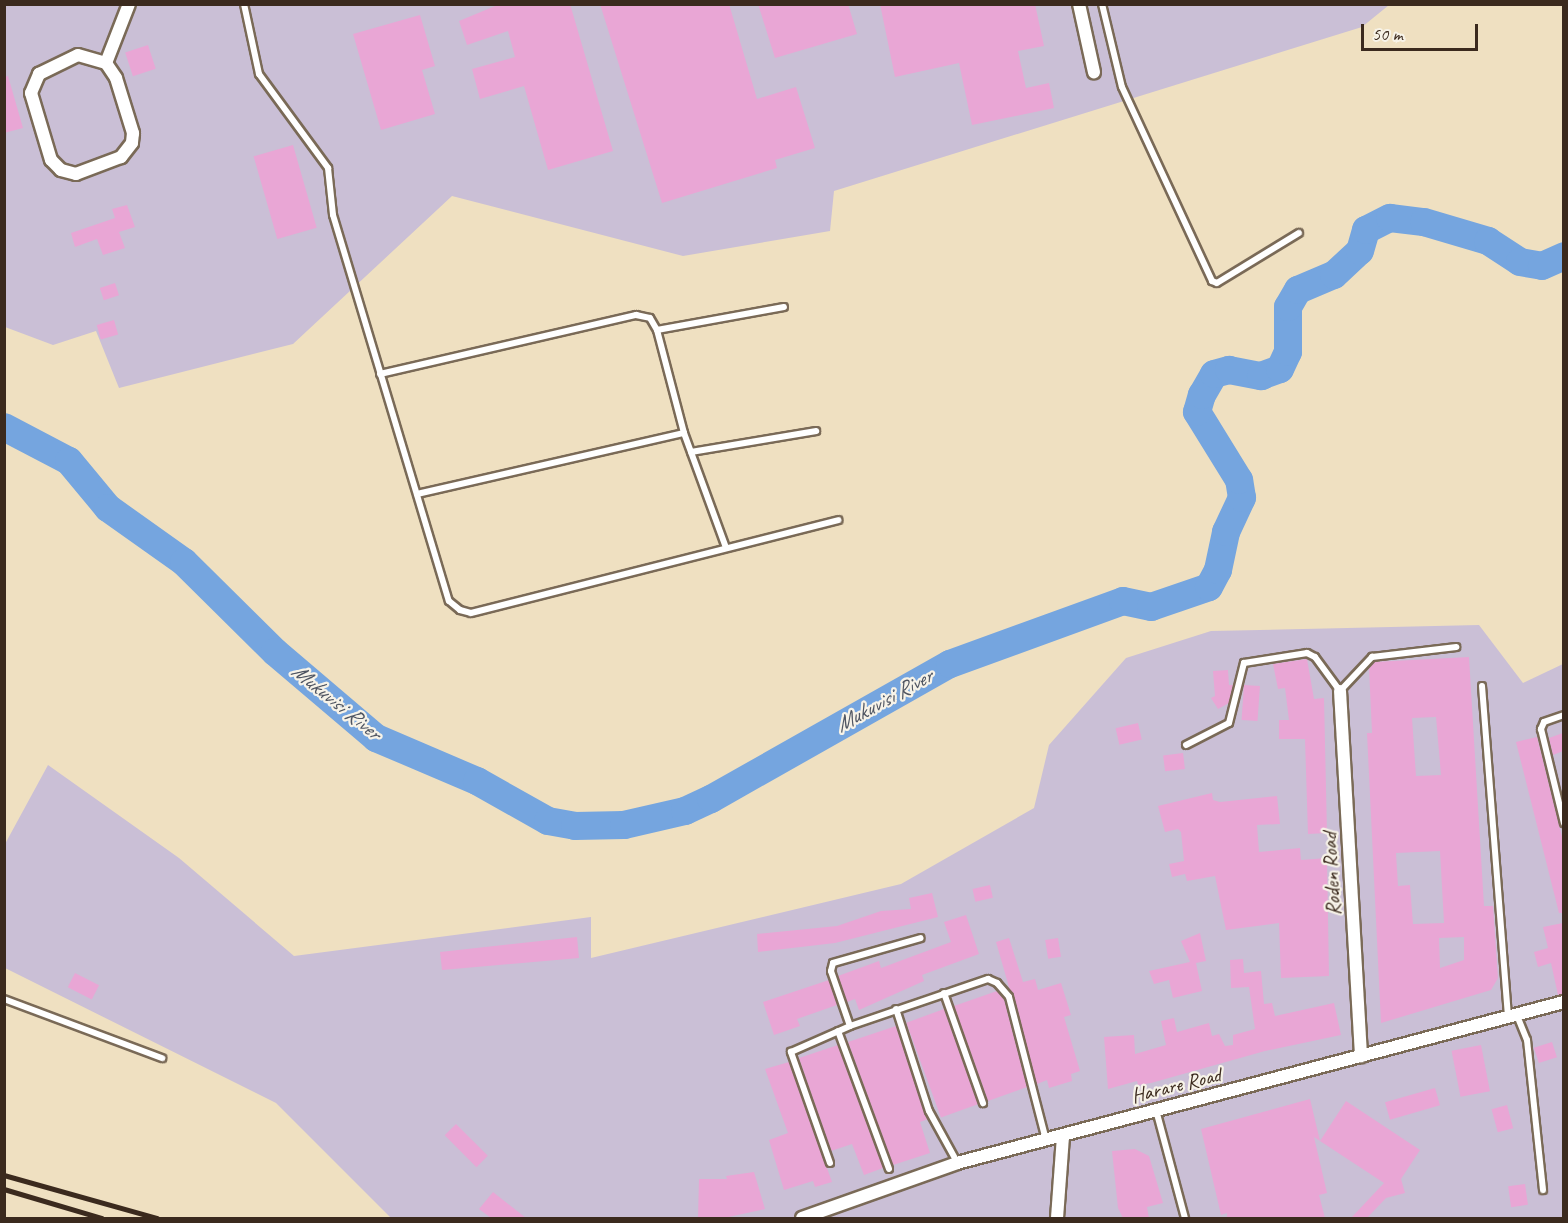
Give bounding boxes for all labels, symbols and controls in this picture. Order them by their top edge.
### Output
scale bar [1364,12,1481,50]
text: 50 m [1372,23,1403,45]
water label: Mukuvisi River [286,658,386,746]
water label: Mukuvisi River [831,664,937,738]
street label: Roden Road [1316,832,1346,916]
street label: Harare Road [1129,1062,1223,1108]

